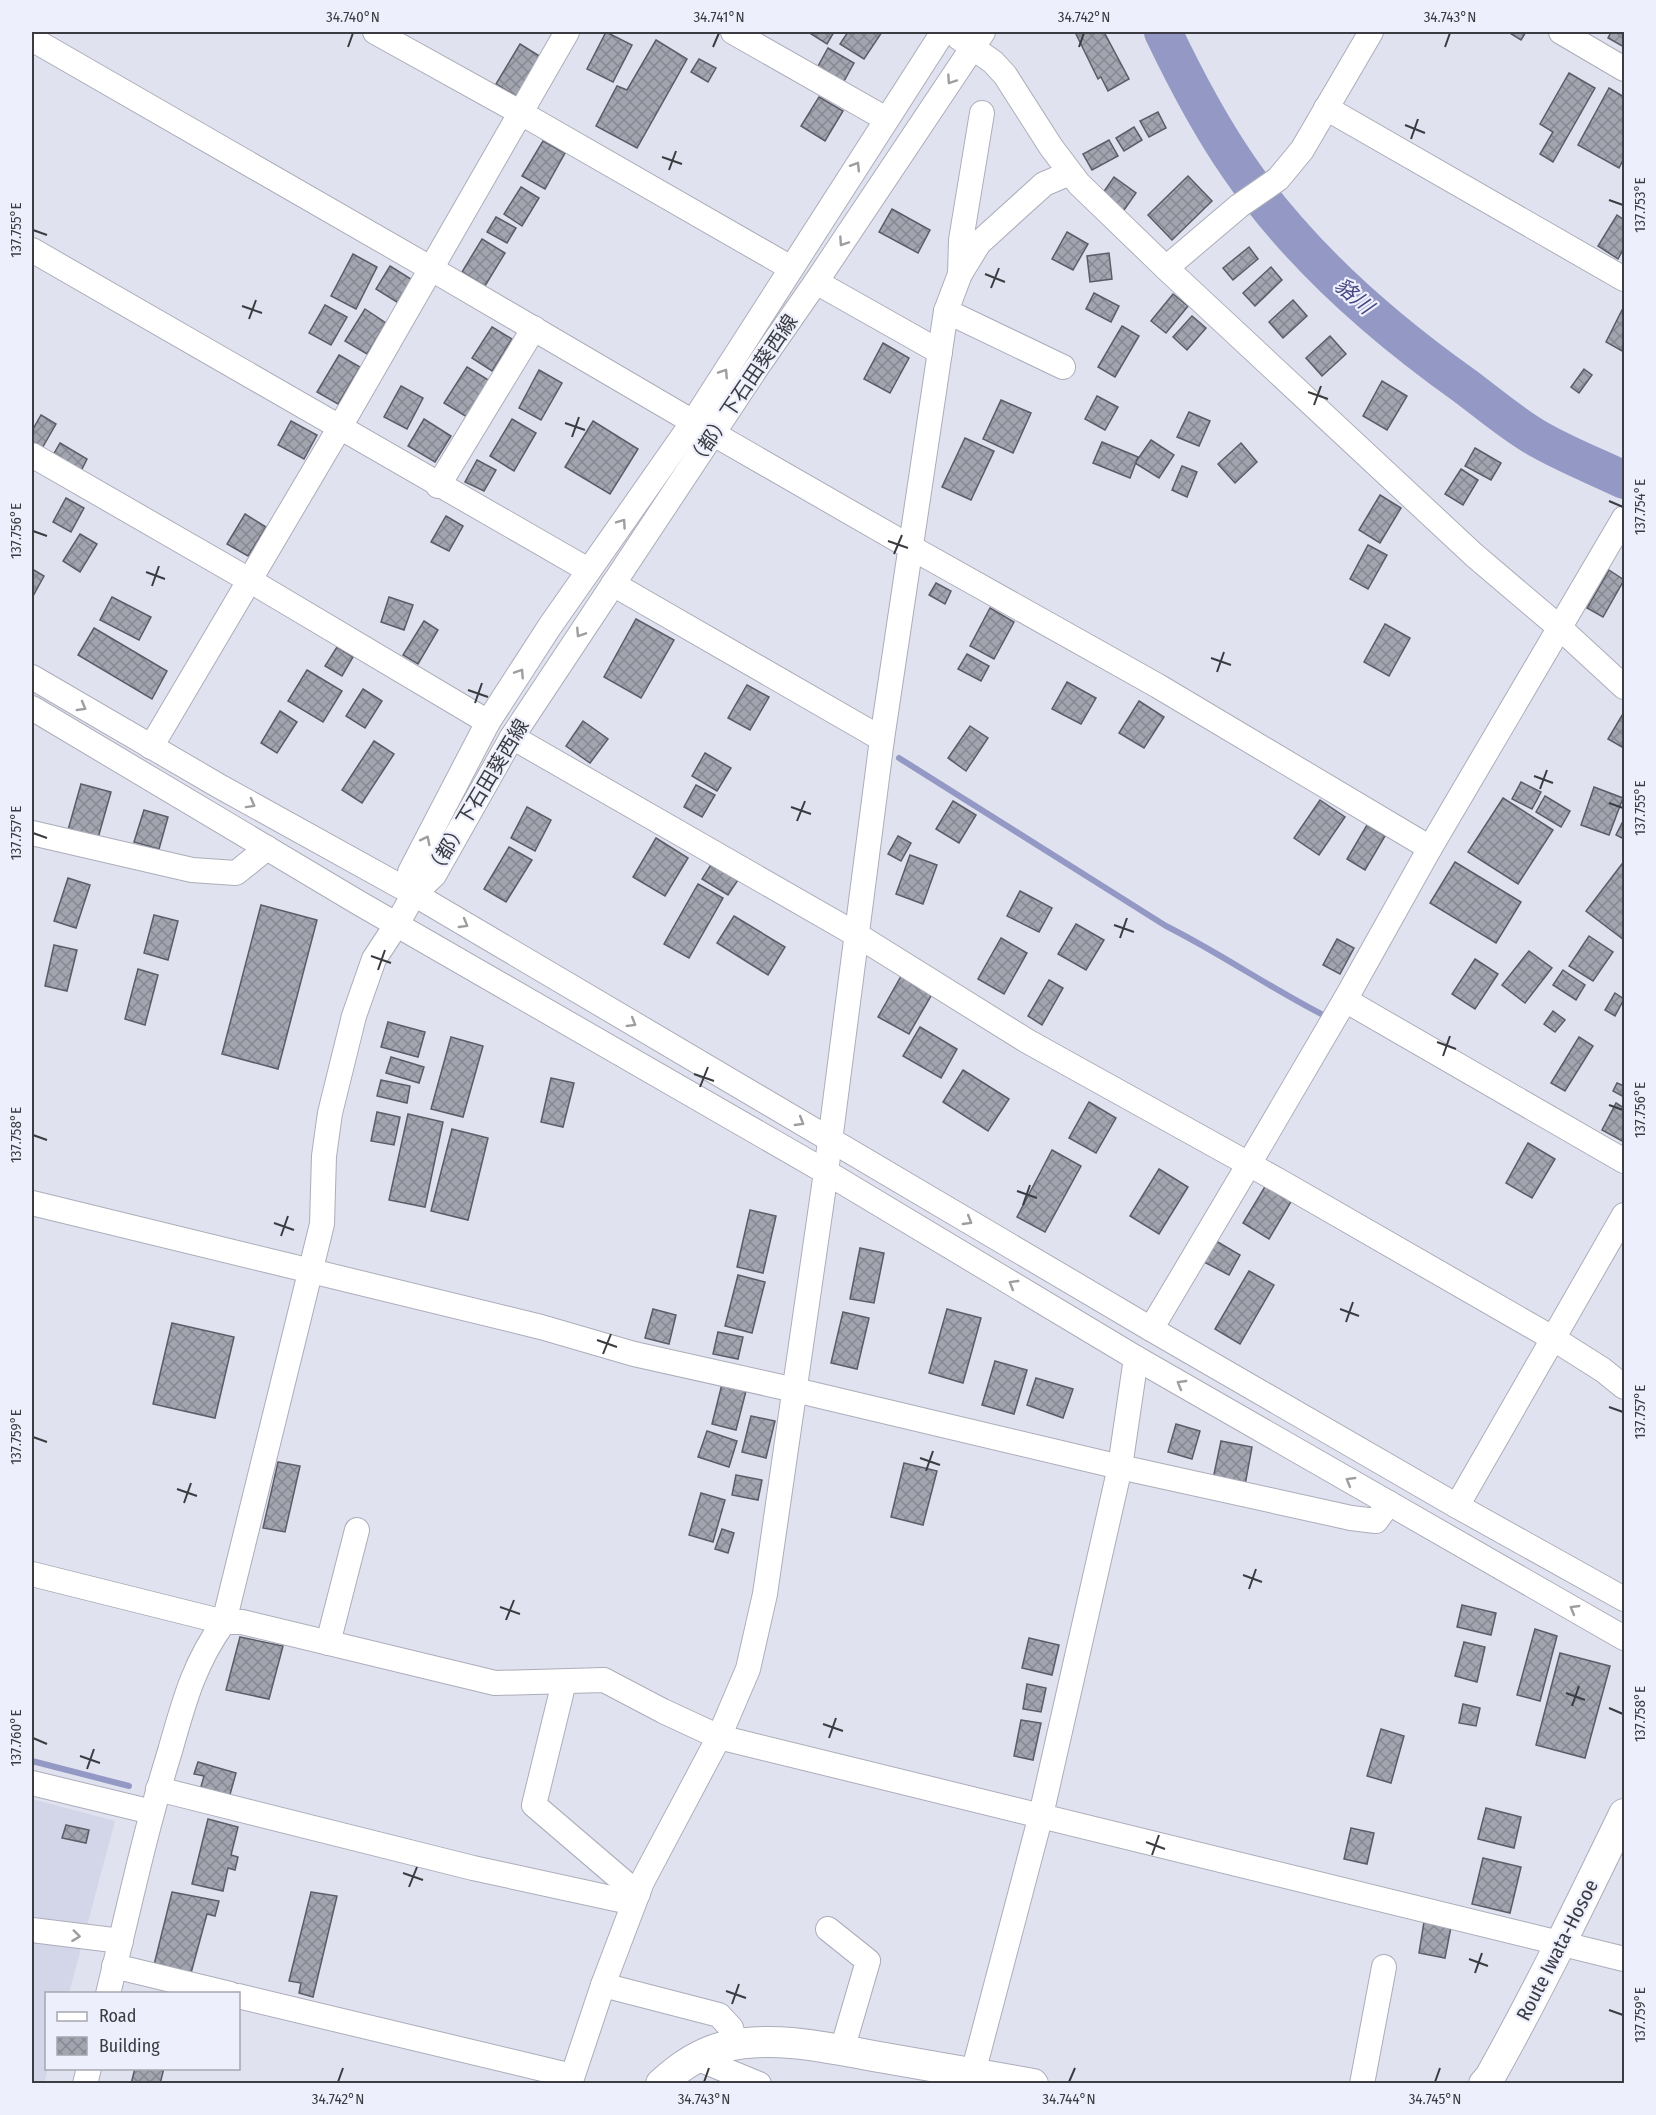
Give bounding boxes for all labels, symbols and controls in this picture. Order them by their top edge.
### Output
text: 34.740°N [326,8,380,26]
text: 34.741°N [693,8,745,26]
text: 34.742°N [1058,8,1110,26]
text: 34.743°N [1424,8,1476,26]
one-way arrow [947,73,958,84]
one-way arrow [849,162,861,172]
text: 137.753°E [1631,177,1649,233]
text: 137.755°E [7,202,25,258]
one-way arrow [839,236,850,247]
water label: 貉川 [1330,272,1380,321]
street label: （都）下石田葵西線 [682,310,802,472]
one-way arrow [717,369,729,379]
text: 137.754°E [1631,479,1649,535]
text: 137.756°E [7,503,25,559]
one-way arrow [615,518,626,529]
one-way arrow [576,627,588,637]
one-way arrow [512,669,524,679]
one-way arrow [76,699,86,711]
street label: （都）下石田葵西線 [420,715,534,881]
text: 137.755°E [1631,780,1649,836]
one-way arrow [245,797,255,808]
text: 137.757°E [7,806,25,860]
one-way arrow [419,836,430,846]
one-way arrow [458,916,468,928]
one-way arrow [626,1016,636,1027]
text: 137.756°E [1631,1082,1649,1138]
text: 137.758°E [7,1107,25,1163]
one-way arrow [794,1115,804,1127]
one-way arrow [962,1214,972,1226]
one-way arrow [1009,1280,1019,1292]
one-way arrow [1176,1380,1187,1391]
text: 137.757°E [1631,1385,1649,1439]
text: 137.759°E [7,1409,25,1465]
one-way arrow [1346,1476,1356,1488]
one-way arrow [1570,1604,1580,1616]
text: 137.758°E [1631,1686,1649,1742]
text: 137.760°E [7,1710,25,1766]
street label: Route Iwata-Hosoe [1511,1875,1603,2025]
one-way arrow [71,1929,81,1941]
text: 137.759°E [1631,1987,1649,2043]
legend [45,1992,240,2070]
text: Road [99,2005,136,2027]
text: Building [99,2035,160,2057]
text: 34.742°N [312,2090,364,2108]
text: 34.743°N [678,2090,730,2108]
text: 34.744°N [1042,2090,1096,2108]
text: 34.745°N [1409,2090,1461,2108]

